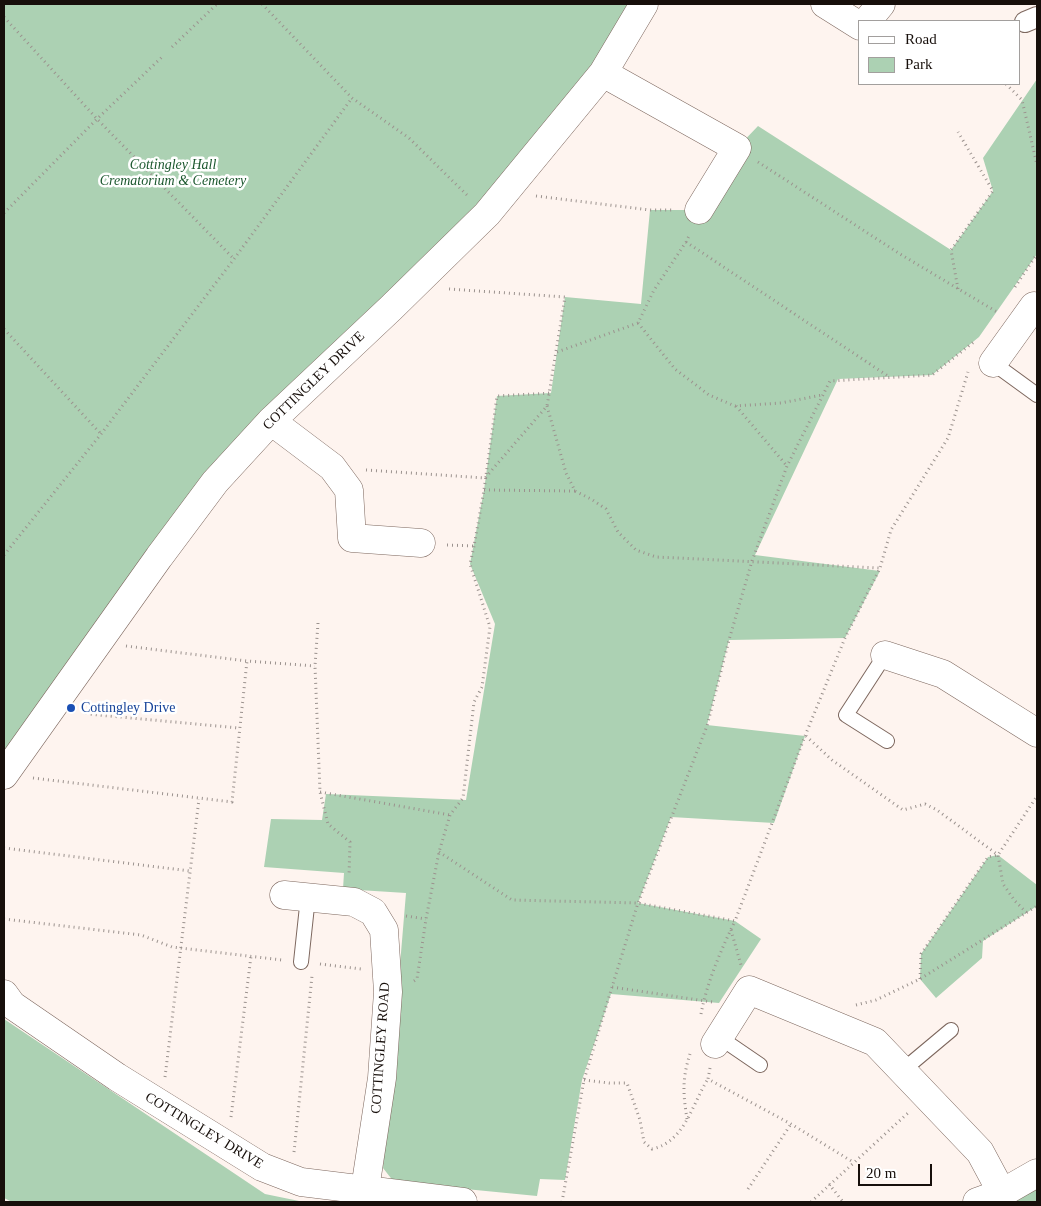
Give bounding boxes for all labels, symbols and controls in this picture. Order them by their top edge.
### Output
legend [858,20,1021,85]
text: Road [905,31,937,47]
text: Park [905,56,933,72]
park label: Cottingley Hall Crematorium & Cemetery [100,157,246,190]
street label: COTTINGLEY DRIVE [260,328,368,434]
place label: Cottingley Drive [81,700,175,716]
marker: Cottingley Drive [65,702,77,714]
street label: COTTINGLEY ROAD [368,982,394,1114]
street label: COTTINGLEY DRIVE [142,1089,266,1173]
scale bar [861,1154,935,1186]
text: 20 m [866,1165,896,1181]

